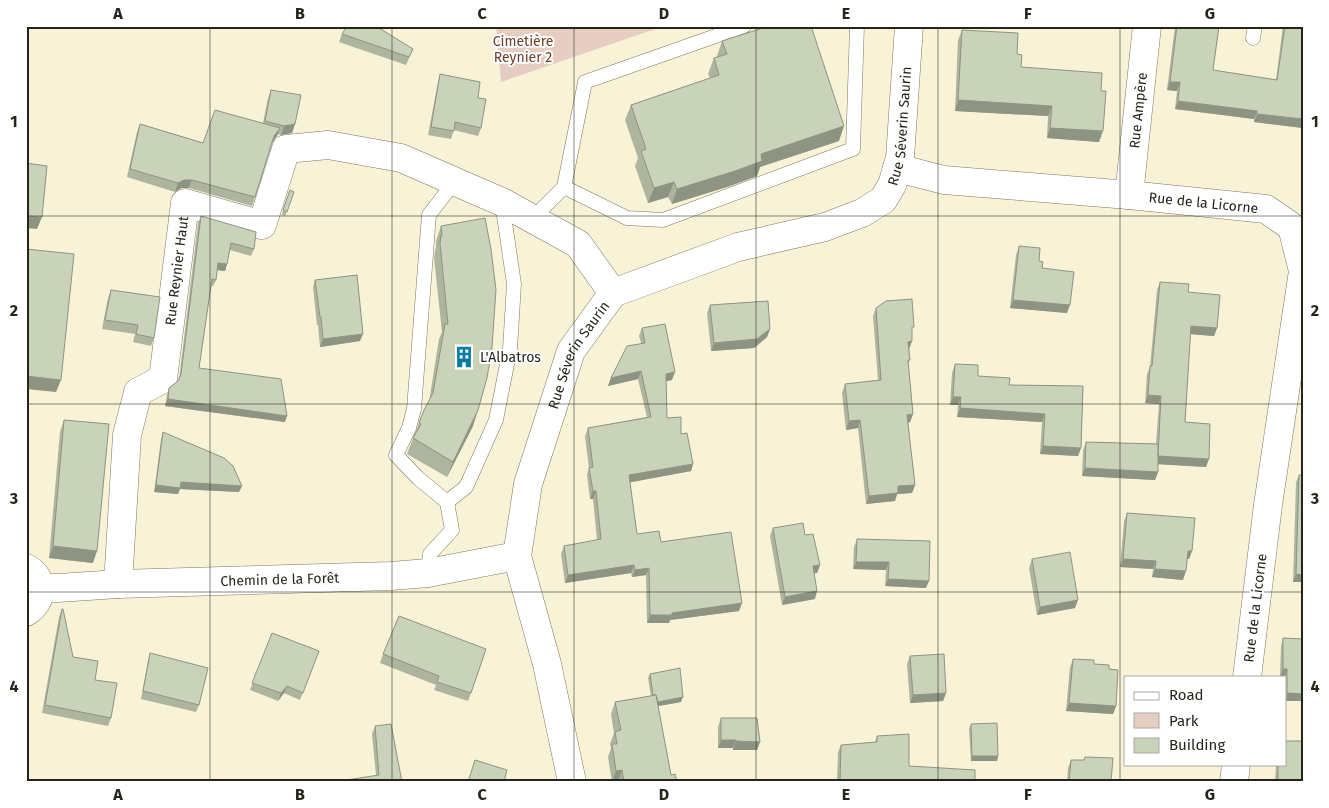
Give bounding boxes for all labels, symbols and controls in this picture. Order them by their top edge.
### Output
text: A [112,4,123,23]
text: B [295,4,305,23]
text: C [477,4,487,23]
text: D [659,4,669,23]
text: E [842,4,850,23]
text: F [1024,4,1032,23]
text: G [1205,4,1215,23]
park label: Cimetière Reynier 2 [493,33,553,66]
street label: Rue Séverin Saurin [884,66,915,188]
street label: Rue Ampère [1126,72,1151,150]
text: 1 [10,112,18,131]
text: 1 [1311,112,1319,131]
street label: Rue de la Licorne [1148,189,1259,217]
street label: Rue Reynier Haut [162,214,192,326]
street label: Rue Séverin Saurin [545,298,613,411]
text: 2 [10,301,18,320]
text: 2 [1311,301,1319,320]
building icon: L'Albatros [451,344,477,370]
place label: L'Albatros [480,349,541,366]
text: 3 [9,489,18,508]
text: 3 [1310,489,1319,508]
street label: Rue de la Licorne [1240,553,1271,664]
street label: Chemin de la Forêt [220,569,340,590]
legend [1124,676,1286,766]
text: 4 [9,677,19,696]
text: 4 [1310,677,1320,696]
text: Road [1169,686,1204,704]
text: Park [1169,712,1199,730]
text: Building [1169,736,1225,754]
text: A [112,785,123,804]
text: B [295,785,305,804]
text: C [477,785,487,804]
text: D [659,785,669,804]
text: E [842,785,850,804]
text: F [1024,785,1032,804]
text: G [1205,785,1215,804]

